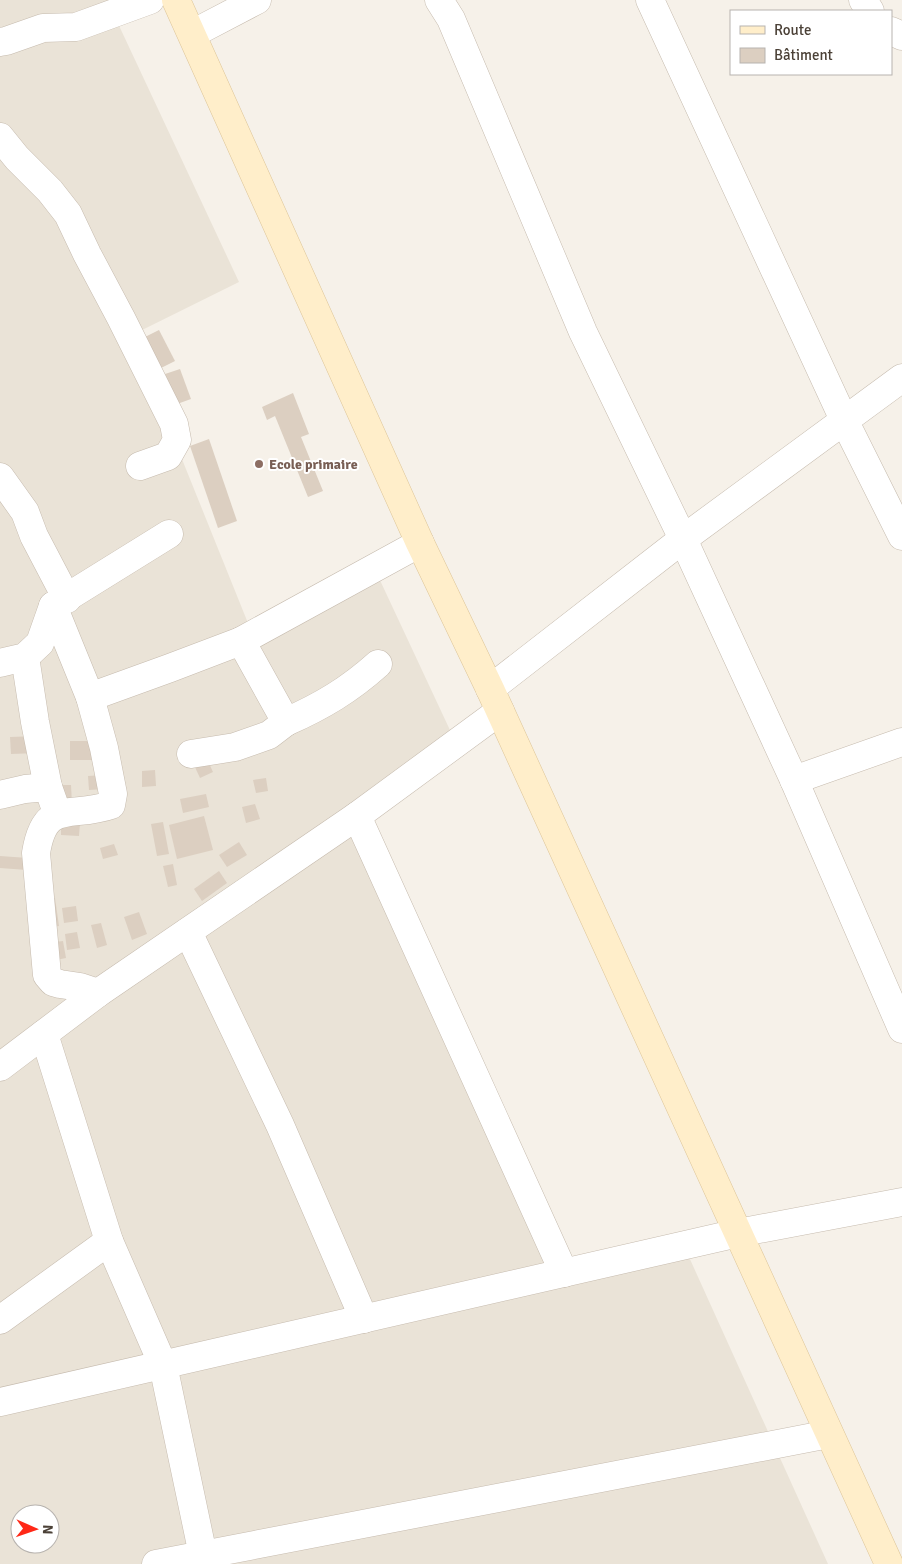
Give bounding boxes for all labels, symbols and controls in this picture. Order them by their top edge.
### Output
legend [730,10,892,75]
text: Route [774,21,811,39]
text: Bâtiment [774,46,833,64]
place label: Ecole primaire [269,456,358,473]
marker: Ecole primaire [253,458,265,470]
north arrow [10,1504,60,1554]
text: N [39,1524,56,1535]

